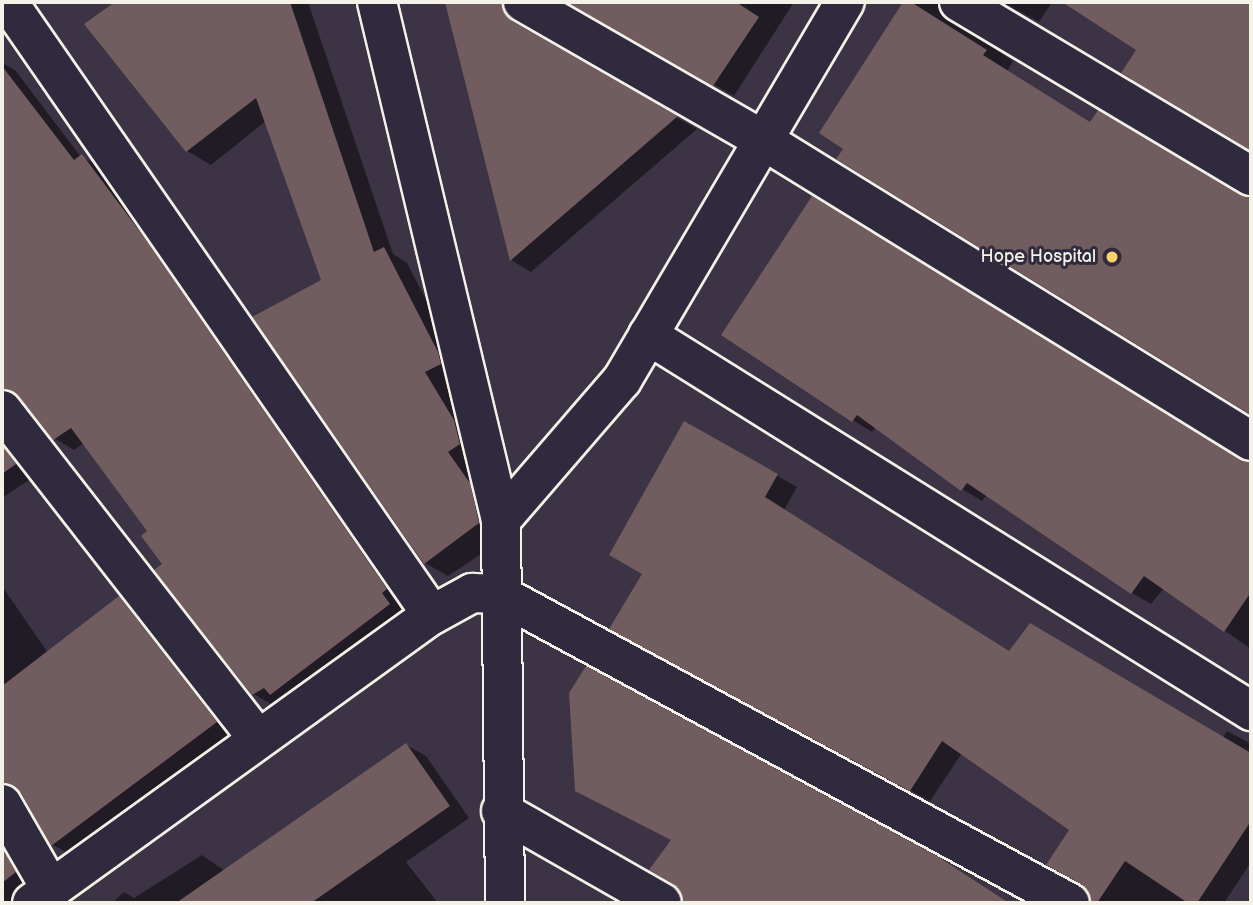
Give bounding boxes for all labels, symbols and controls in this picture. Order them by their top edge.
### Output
place label: Hope Hospital [981,246,1096,268]
marker: Hope Hospital [1102,247,1122,267]

